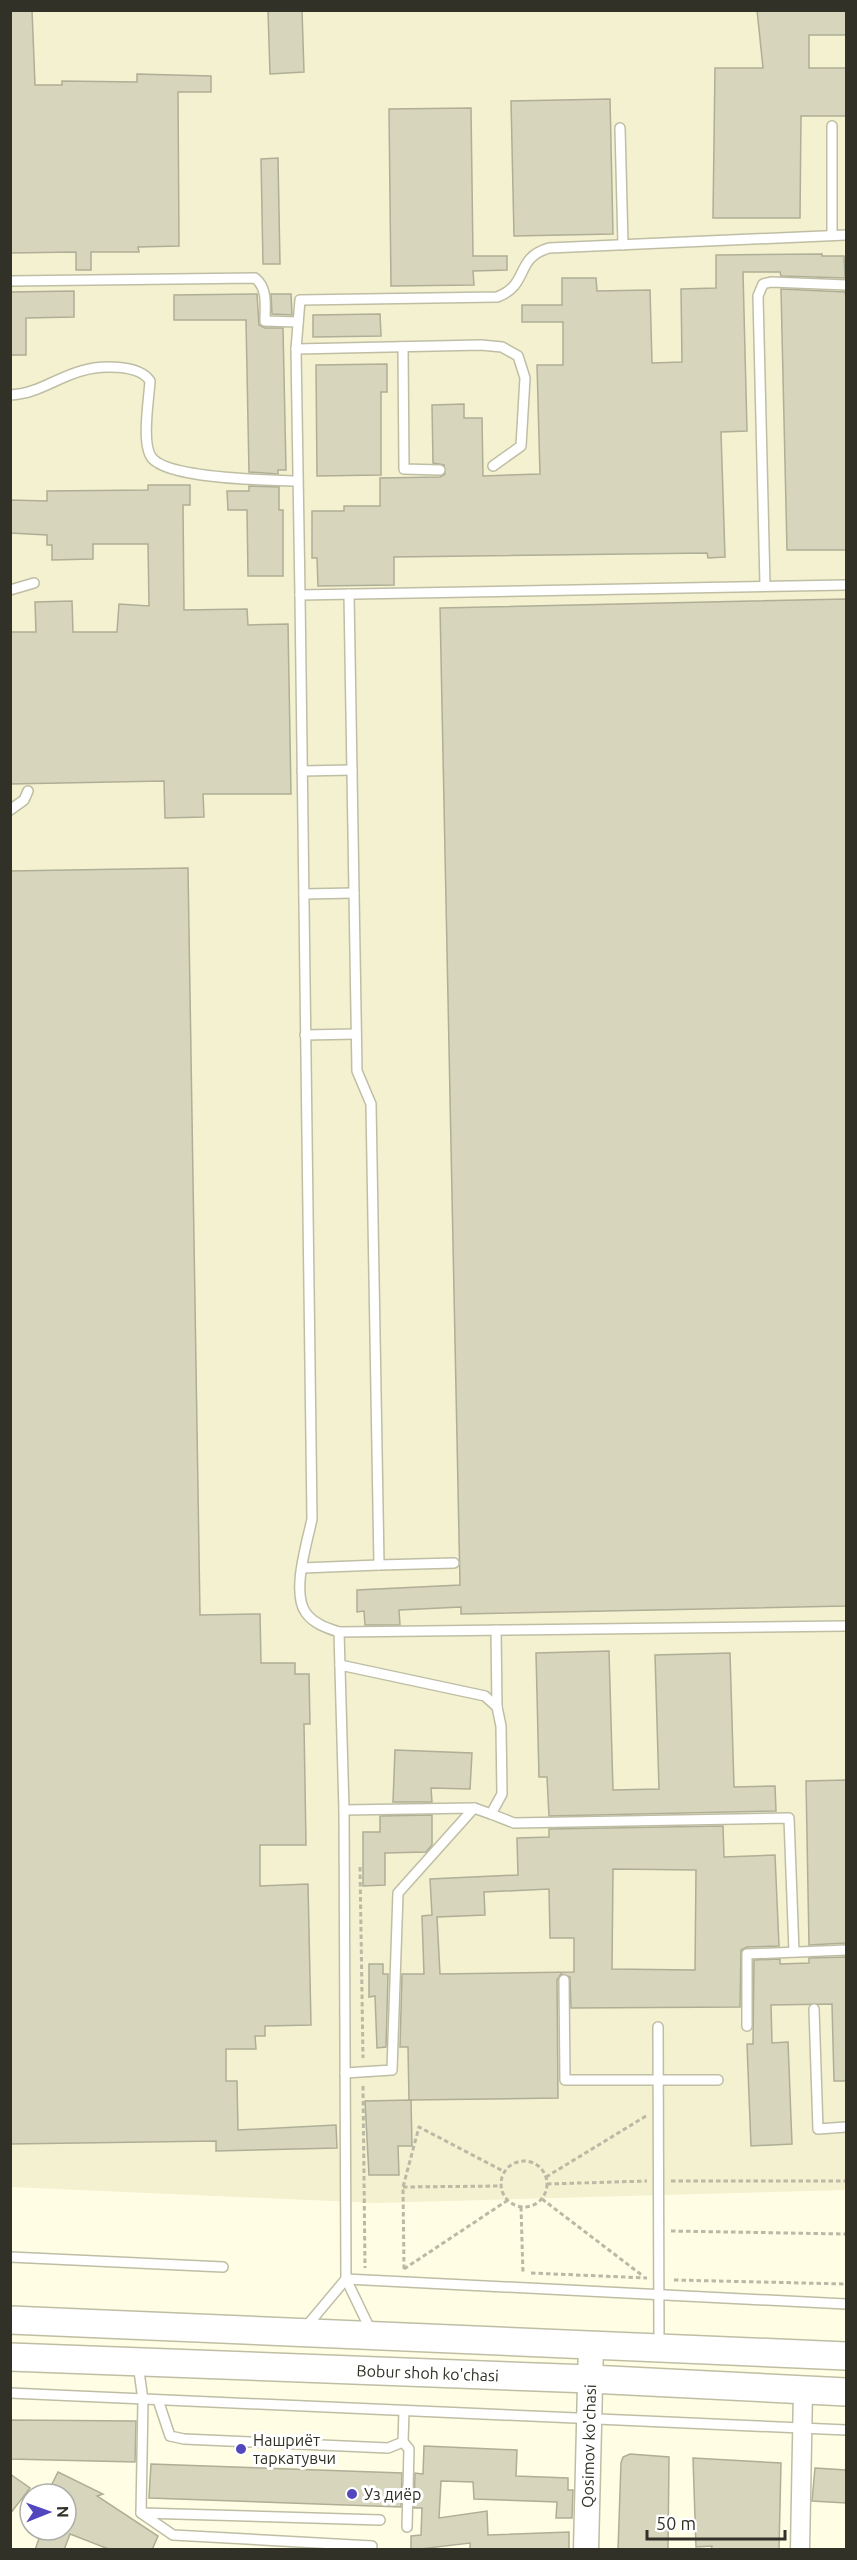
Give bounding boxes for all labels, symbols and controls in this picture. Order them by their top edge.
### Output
street label: Bobur shoh ko'chasi [356,2361,499,2385]
street label: Qosimov ko'chasi [578,2384,599,2508]
place label: Нашриёт таркатувчи [253,2431,336,2467]
marker: Нашриёт таркатувчи [234,2442,248,2456]
north arrow [18,2482,78,2542]
place label: Уз диёр [364,2485,421,2503]
marker: Уз диёр [345,2487,359,2501]
scale bar [647,2503,785,2541]
text: N [54,2506,72,2518]
text: 50 m [656,2513,696,2533]

